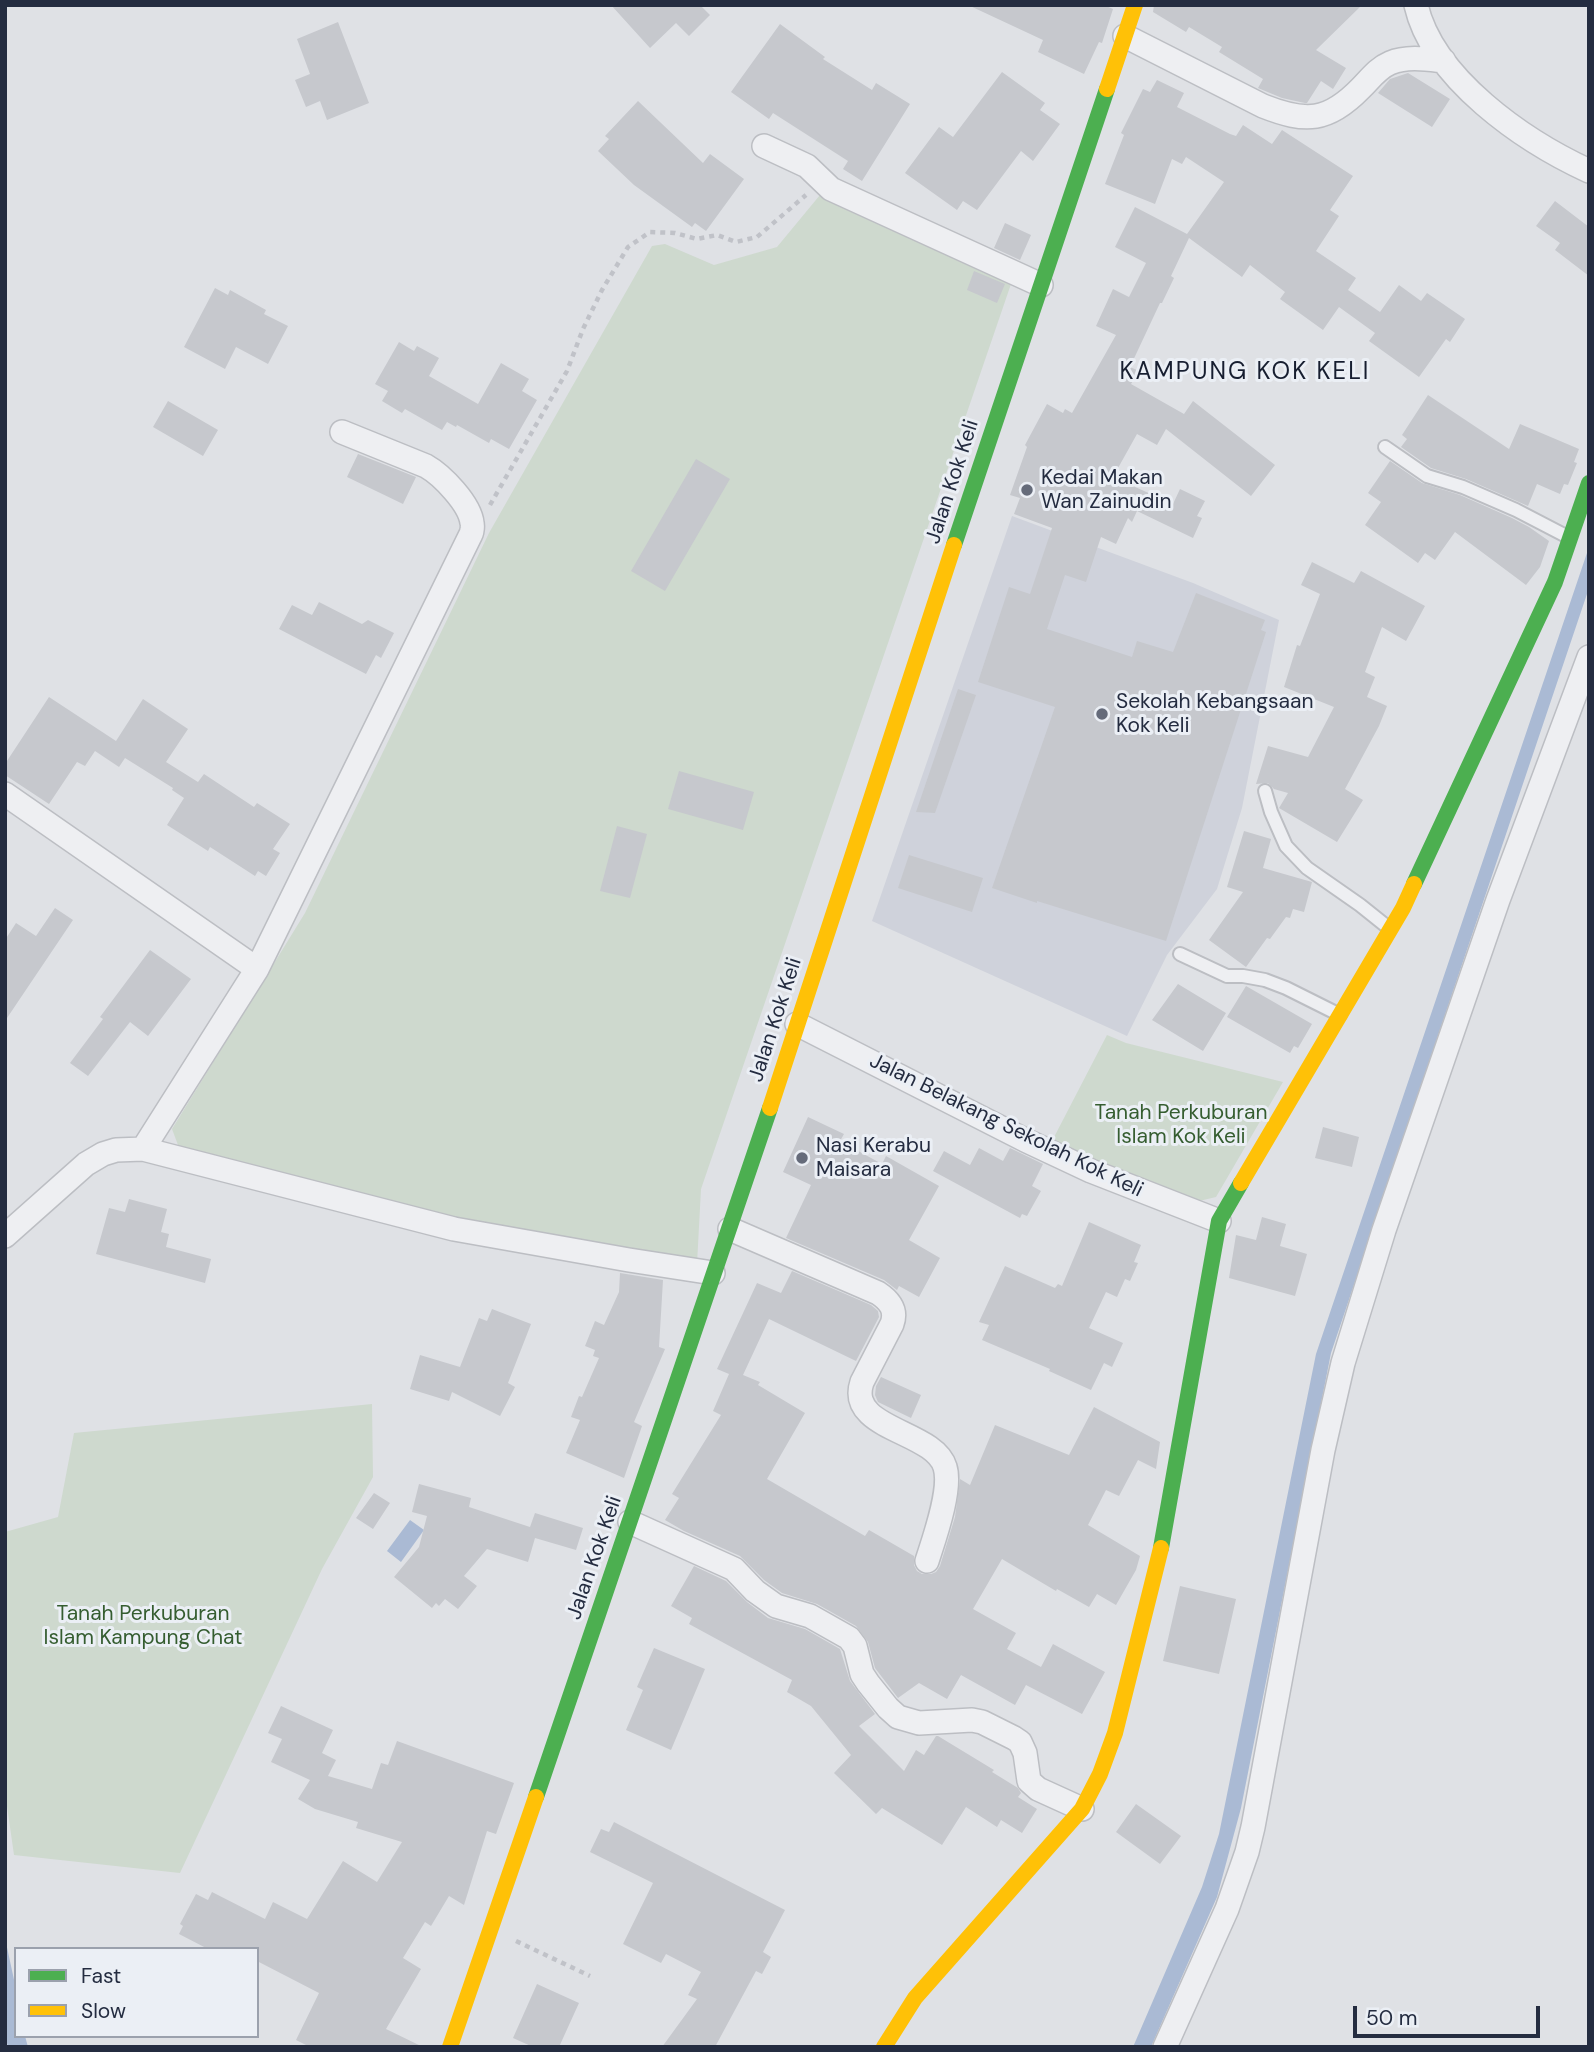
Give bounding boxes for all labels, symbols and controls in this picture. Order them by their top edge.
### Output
district label: KAMPUNG KOK KELI [1122,359,1368,387]
street label: Jalan Kok Keli [921,417,985,547]
place label: Kedai Makan Wan Zainudin [1041,465,1172,515]
marker: Kedai Makan Wan Zainudin [1019,482,1035,498]
place label: Sekolah Kebangsaan Kok Keli [1116,689,1313,739]
marker: Sekolah Kebangsaan Kok Keli [1094,706,1110,722]
street label: Jalan Kok Keli [744,955,808,1085]
street label: Jalan Belakang Sekolah Kok Keli [865,1049,1147,1203]
park label: Tanah Perkuburan Islam Kok Keli [1094,1100,1268,1150]
place label: Nasi Kerabu Maisara [816,1133,931,1183]
marker: Nasi Kerabu Maisara [794,1150,810,1166]
street label: Jalan Kok Keli [562,1493,628,1623]
park label: Tanah Perkuburan Islam Kampung Chat [44,1601,242,1651]
legend [14,1947,259,2038]
text: Fast [81,1962,121,1990]
scale bar [1356,1993,1543,2037]
text: Slow [81,1997,126,2025]
text: 50 m [1366,2004,1417,2032]

